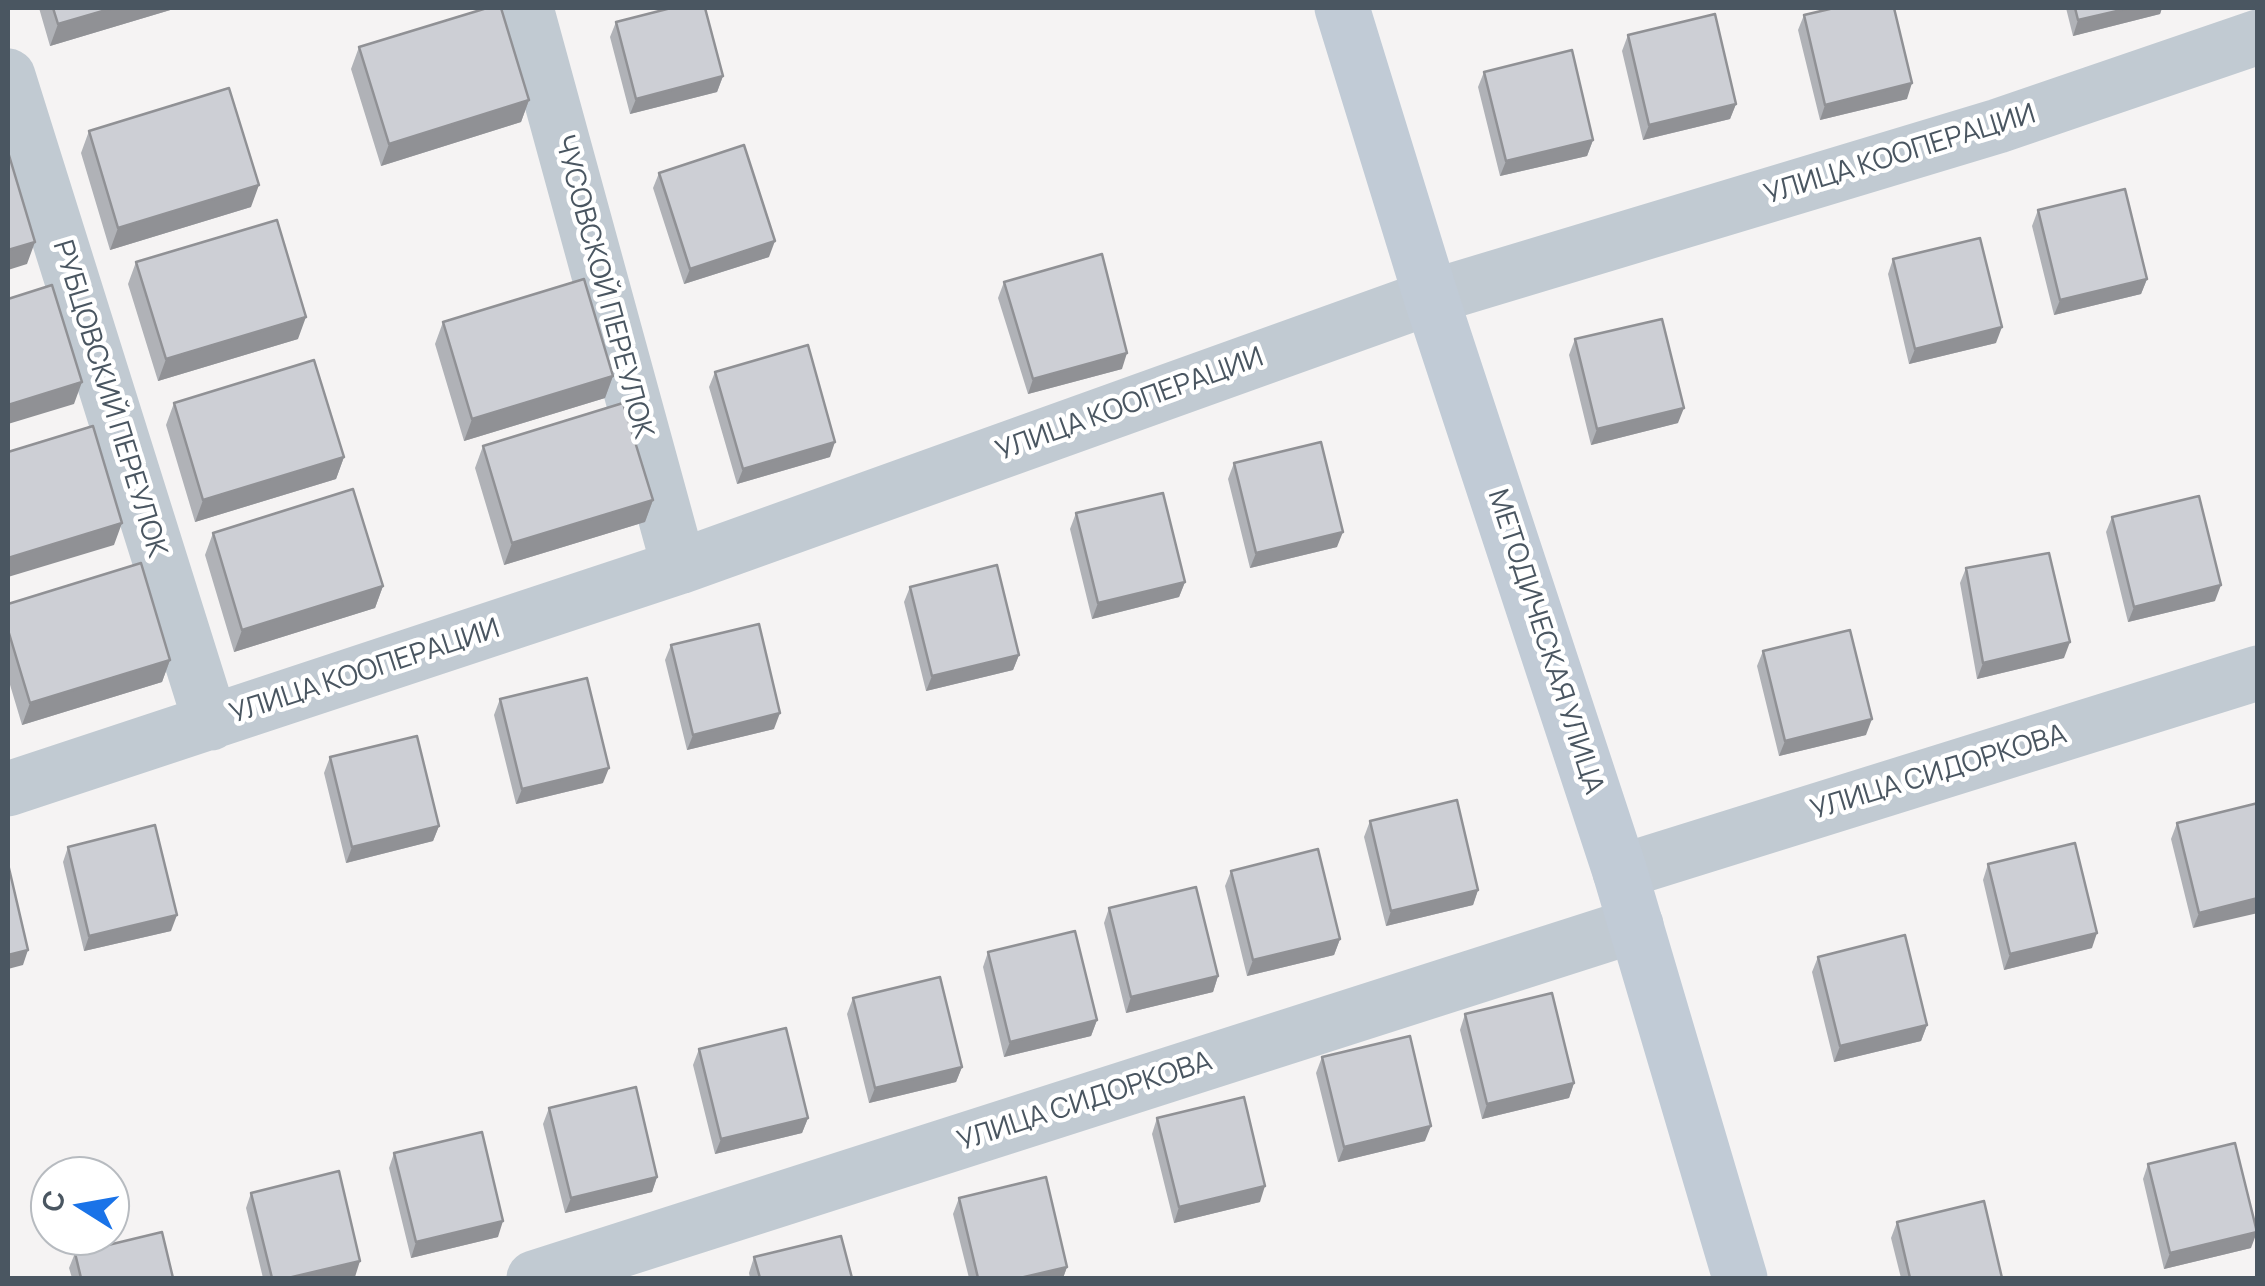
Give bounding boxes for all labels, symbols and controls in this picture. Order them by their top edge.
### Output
street label: УЛИЦА КООПЕРАЦИИ [1760,98,2040,212]
street label: ЧУСОВСКОЙ ПЕРЕУЛОК [546,132,660,442]
street label: РУБЦОВСКИЙ ПЕРЕУЛОК [45,237,173,561]
street label: УЛИЦА КООПЕРАЦИИ [992,341,1268,469]
street label: МЕТОДИЧЕСКАЯ УЛИЦА [1480,485,1610,799]
street label: УЛИЦА КООПЕРАЦИИ [226,613,504,731]
street label: УЛИЦА СИДОРКОВА [1807,718,2071,828]
street label: УЛИЦА СИДОРКОВА [954,1045,1216,1159]
north arrow [30,1156,130,1256]
text: С [32,1187,73,1214]

